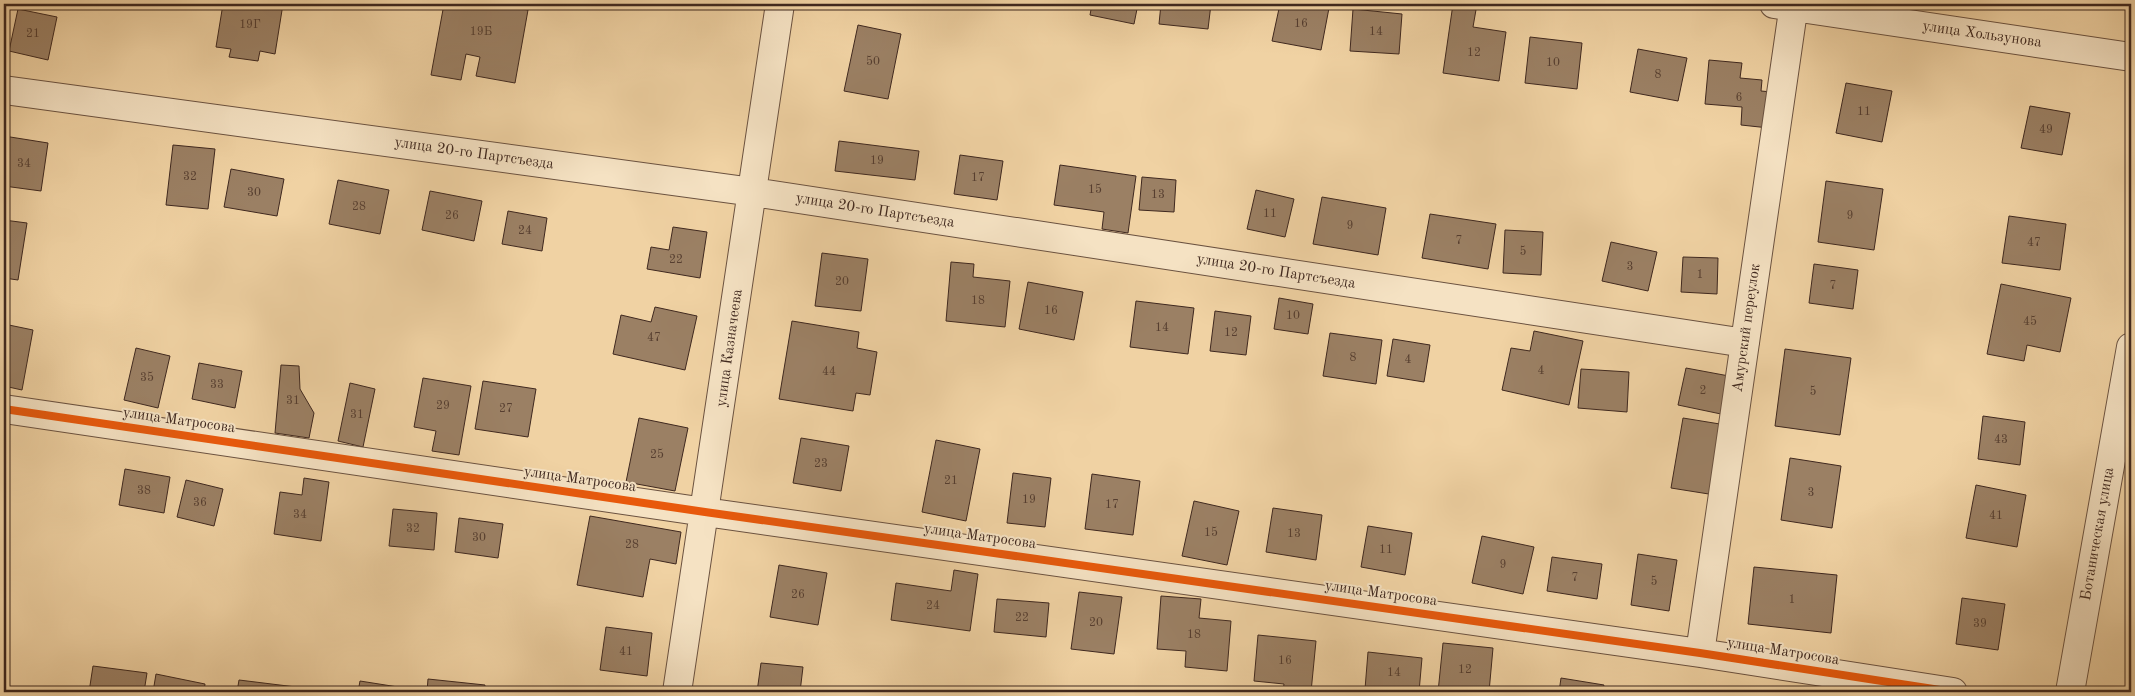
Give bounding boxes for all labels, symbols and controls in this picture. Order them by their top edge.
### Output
house number: 16 [1294,18,1308,30]
house number: 19Г [239,19,261,31]
street label: улица Хользунова [1921,19,2043,51]
house number: 19Б [470,26,492,38]
house number: 14 [1369,26,1383,38]
house number: 21 [26,28,40,40]
house number: 12 [1467,47,1481,59]
house number: 50 [866,55,880,68]
house number: 10 [1546,57,1560,69]
house number: 8 [1655,69,1662,81]
house number: 6 [1736,92,1743,104]
house number: 11 [1857,106,1871,118]
house number: 49 [2039,124,2053,136]
street label: улица 20-го Партсъезда [393,135,555,173]
house number: 19 [870,155,884,167]
house number: 34 [17,158,31,170]
house number: 32 [183,171,197,183]
house number: 17 [971,172,985,184]
house number: 15 [1088,183,1102,196]
house number: 30 [247,187,261,199]
house number: 13 [1151,189,1165,201]
street label: улица 20-го Партсъезда [795,191,956,231]
house number: 28 [352,201,366,213]
house number: 11 [1263,208,1277,220]
house number: 26 [445,210,459,222]
house number: 9 [1847,210,1853,222]
house number: 9 [1347,220,1353,232]
house number: 24 [518,225,532,237]
house number: 7 [1456,235,1462,247]
house number: 47 [2027,237,2041,249]
house number: 5 [1520,245,1527,258]
street label: улица 20-го Партсъезда [1196,252,1357,292]
house number: 22 [669,254,683,266]
house number: 3 [1627,261,1633,273]
street label: Амурский переулок [1731,262,1764,393]
house number: 1 [1697,269,1703,281]
house number: 20 [835,276,849,288]
house number: 7 [1830,280,1836,292]
street label: улица Казначеева [714,287,746,408]
house number: 18 [971,295,985,307]
house number: 16 [1044,305,1058,317]
house number: 10 [1286,310,1300,322]
house number: 45 [2023,315,2037,328]
house number: 14 [1155,322,1169,334]
house number: 12 [1224,327,1238,339]
house number: 47 [647,332,661,344]
house number: 8 [1350,352,1357,364]
house number: 4 [1405,354,1412,366]
house number: 4 [1538,365,1545,377]
house number: 44 [822,366,836,378]
house number: 35 [140,371,154,384]
house number: 33 [210,379,224,391]
house number: 2 [1700,385,1706,397]
house number: 5 [1810,385,1817,398]
house number: 31 [286,395,300,407]
house number: 29 [436,400,450,412]
house number: 27 [499,403,513,415]
street label: улица Матросова [122,406,237,436]
house number: 31 [350,409,364,421]
house number: 43 [1994,434,2008,446]
house number: 25 [650,448,664,461]
house number: 23 [814,458,828,470]
street label: улица Матросова [523,465,638,495]
street label: Ботаническая улица [2079,466,2117,602]
house number: 21 [944,475,958,487]
house number: 38 [137,485,151,497]
house number: 3 [1808,487,1814,499]
house number: 19 [1022,494,1036,506]
house number: 36 [193,497,207,509]
house number: 17 [1105,499,1119,511]
house number: 34 [293,509,307,521]
house number: 41 [1989,510,2003,522]
street label: улица Матросова [923,522,1038,552]
house number: 32 [406,523,420,535]
house number: 15 [1204,526,1218,539]
house number: 13 [1287,528,1301,540]
house number: 30 [472,532,486,544]
house number: 28 [625,539,639,551]
house number: 11 [1379,544,1393,556]
house number: 9 [1500,559,1506,571]
house number: 7 [1572,572,1578,584]
house number: 5 [1651,575,1658,588]
street label: улица Матросова [1324,579,1439,609]
house number: 26 [791,589,805,601]
house number: 1 [1789,594,1795,606]
house number: 24 [926,600,940,612]
house number: 22 [1015,612,1029,624]
house number: 20 [1089,617,1103,629]
house number: 39 [1973,618,1987,630]
house number: 18 [1187,629,1201,641]
street label: улица Матросова [1726,636,1841,668]
house number: 41 [619,646,633,658]
house number: 16 [1278,655,1292,667]
house number: 12 [1458,664,1472,676]
house number: 14 [1387,667,1401,679]

